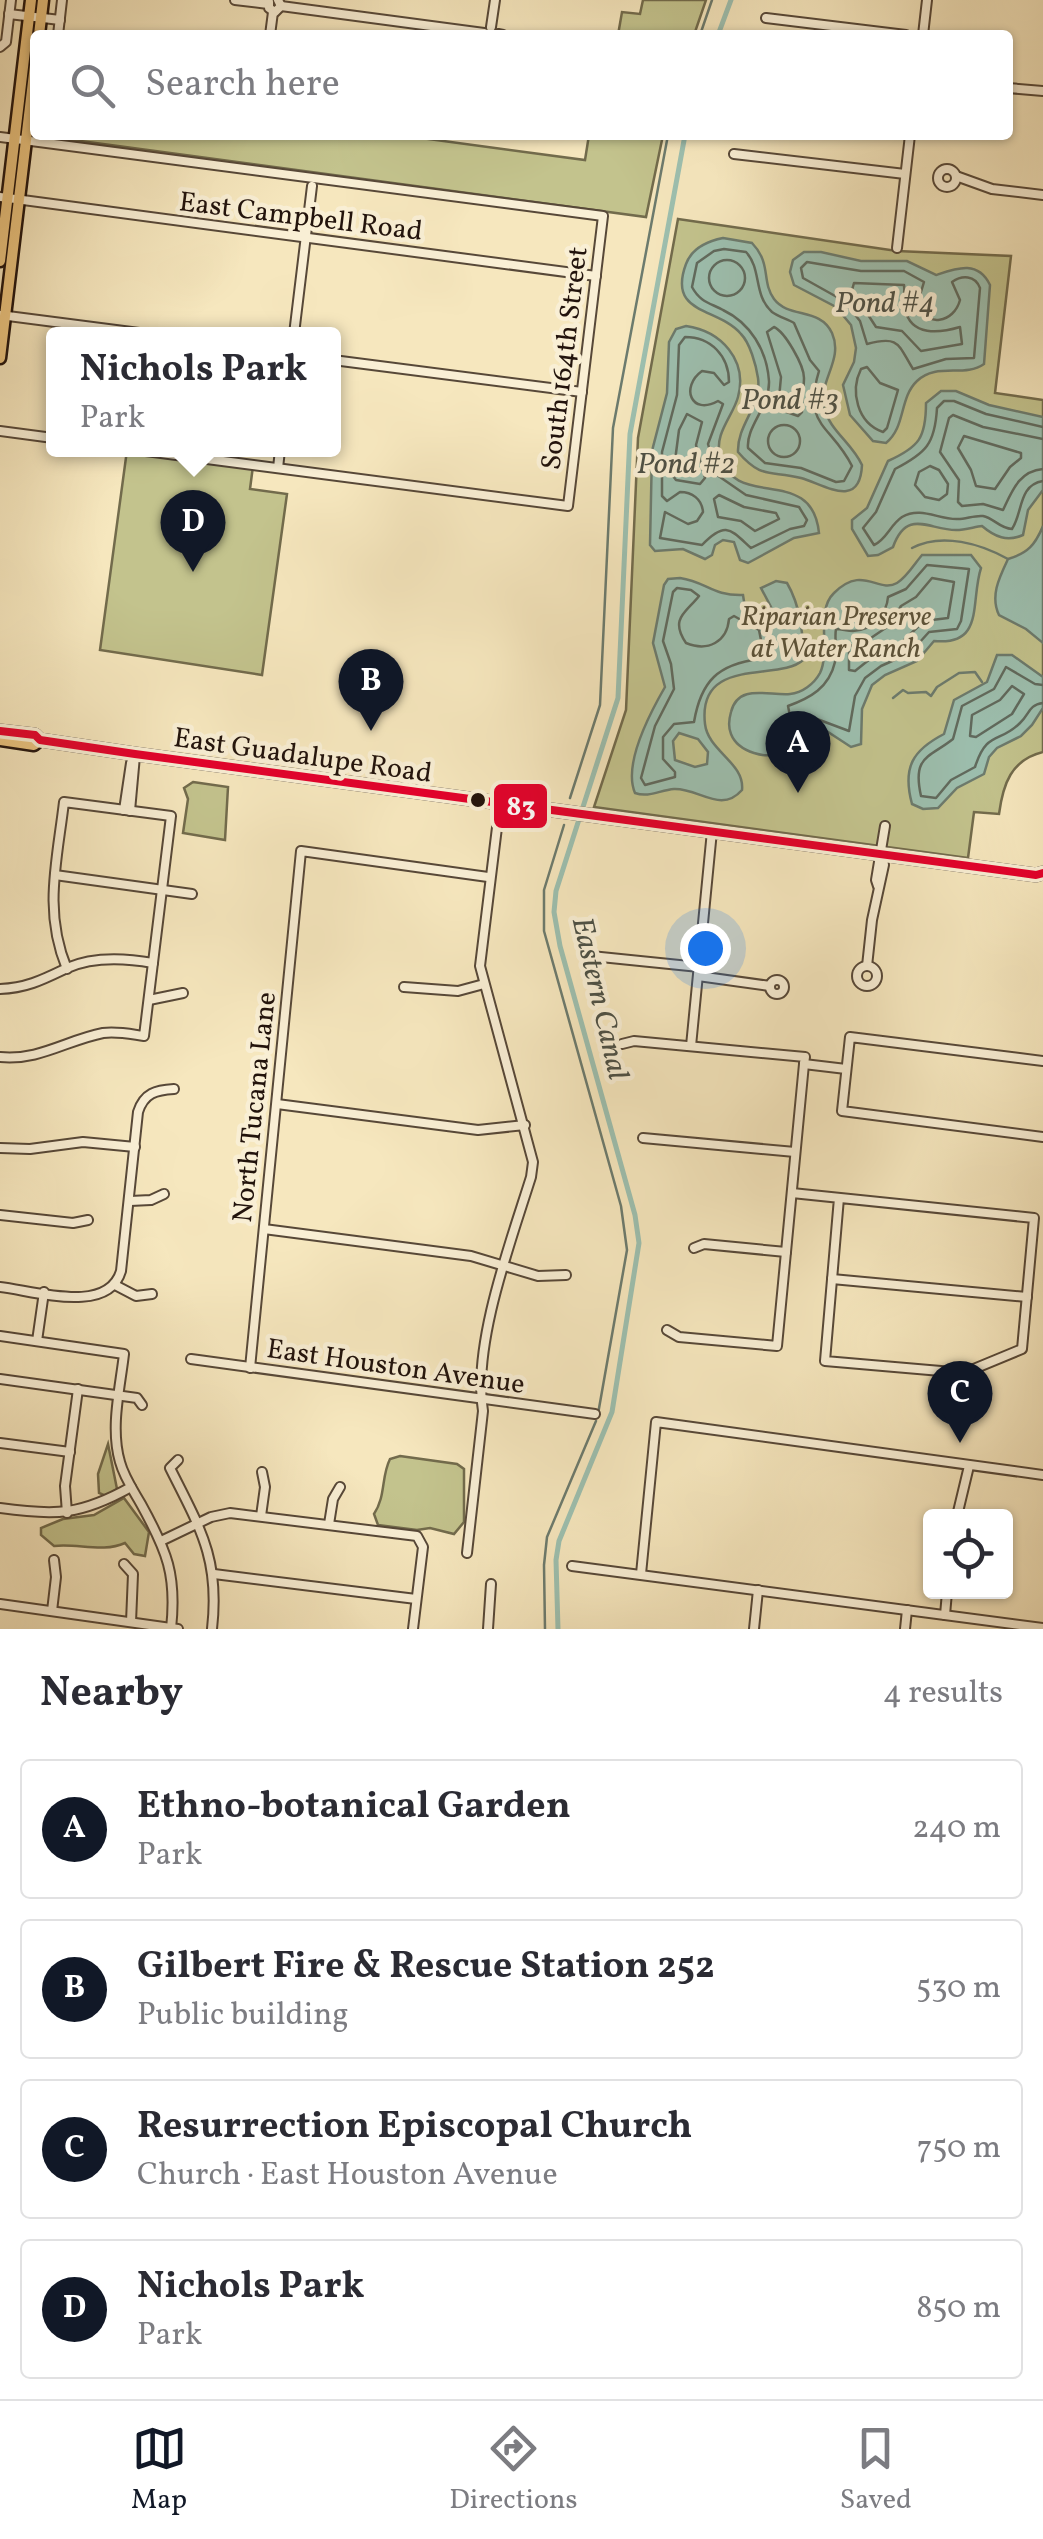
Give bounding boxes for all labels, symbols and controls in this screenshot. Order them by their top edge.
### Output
search box [30,30,1013,140]
icon: search [65,58,120,113]
text: Search here [145,59,340,112]
street label: East Campbell Road [177,183,425,252]
street label: South 164th Street [532,244,599,472]
water label: Pond #4 [835,283,935,325]
popup [46,327,341,457]
text: Nichols Park [80,344,307,397]
water label: Pond #3 [741,380,839,422]
text: Park [80,397,145,441]
water label: Pond #2 [637,444,735,486]
pin: D [160,490,226,572]
park label: Riparian Preserve at Water Ranch [741,598,931,669]
pin: B [338,648,404,731]
pin: A [766,710,830,793]
street label: East Guadalupe Road [171,719,434,794]
line badge: 83 [492,782,549,830]
text: 83 [506,788,536,827]
unlabelled marker [468,790,488,810]
water label: Eastern Canal [560,913,638,1085]
your location [680,923,731,974]
street label: North Tucana Lane [224,990,287,1225]
street label: East Houston Avenue [264,1330,527,1405]
pin: C [928,1360,992,1443]
map controls [923,1509,1013,1599]
button: locate [923,1509,1013,1599]
text: Nearby [40,1665,183,1724]
text: 4 results [883,1672,1003,1716]
text: Ethno-botanical Garden [137,1781,571,1834]
text: A [63,1807,86,1851]
text: 240 m [912,1807,1001,1851]
text: Park [137,1834,202,1878]
text: Gilbert Fire & Rescue Station 252 [137,1941,715,1994]
text: B [64,1967,85,2011]
text: 530 m [916,1967,1001,2011]
text: Public building [137,1994,349,2038]
text: Resurrection Episcopal Church [137,2101,692,2154]
text: C [64,2127,85,2171]
text: 750 m [917,2127,1001,2171]
text: Church · East Houston Avenue [137,2154,558,2198]
text: Nichols Park [137,2261,365,2314]
text: D [63,2287,86,2331]
text: 850 m [916,2287,1001,2331]
text: Park [137,2314,202,2358]
tab: Map [131,2421,187,2520]
tab: Directions [449,2421,578,2520]
tab: Saved [840,2421,912,2520]

